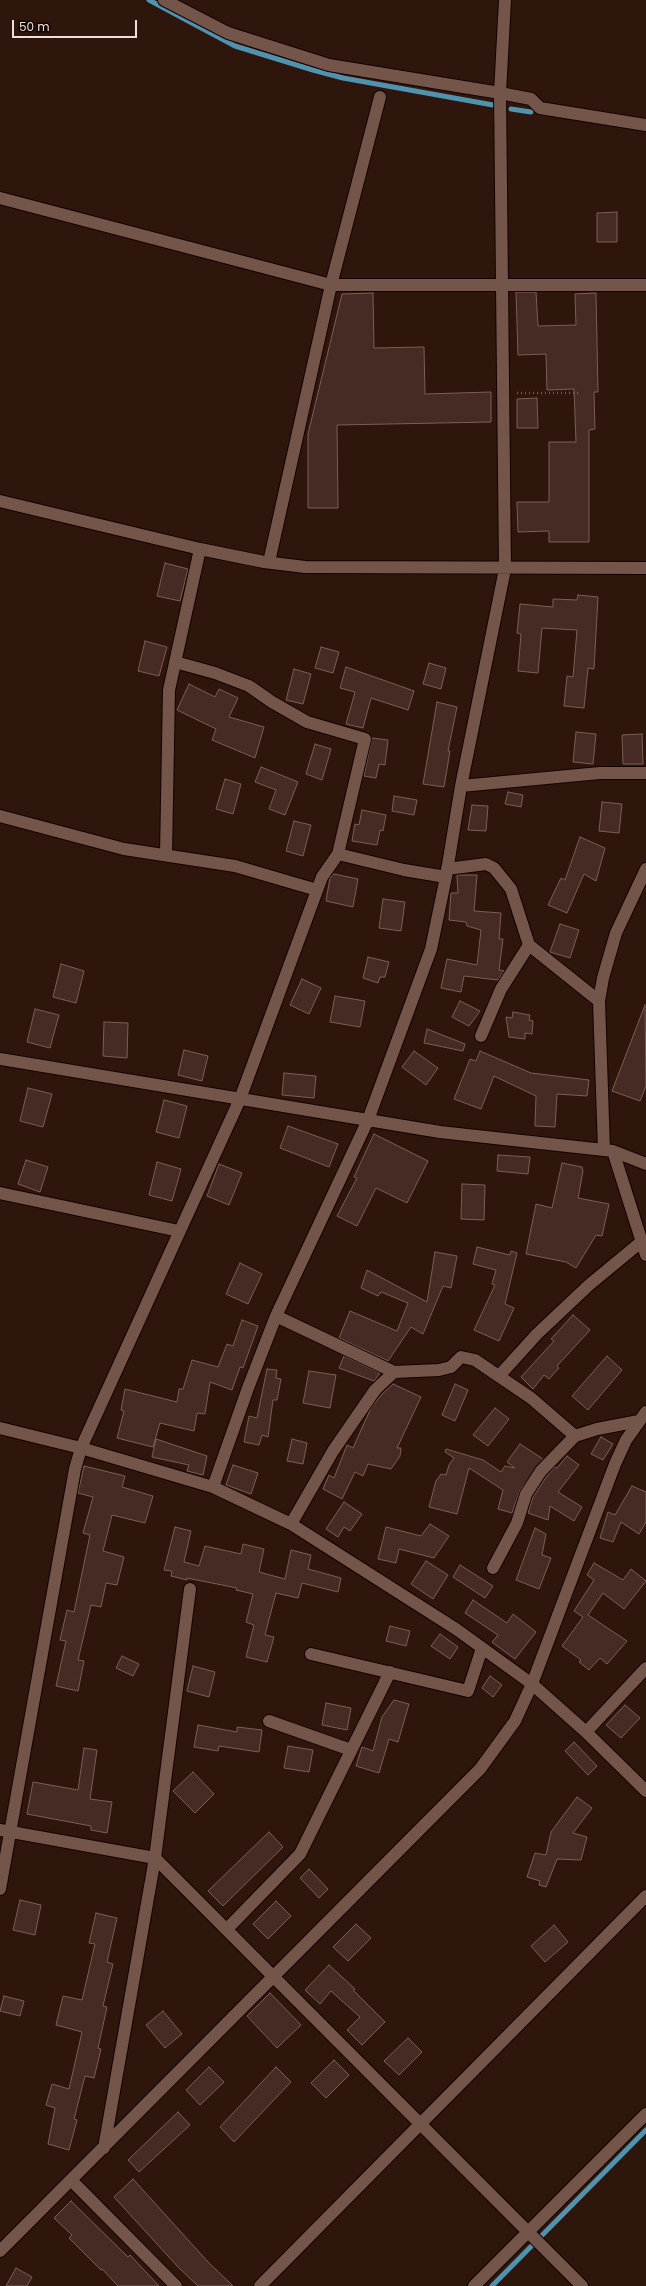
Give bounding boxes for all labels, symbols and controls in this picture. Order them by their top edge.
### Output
scale bar [14,12,139,38]
text: 50 m [19,18,50,35]

